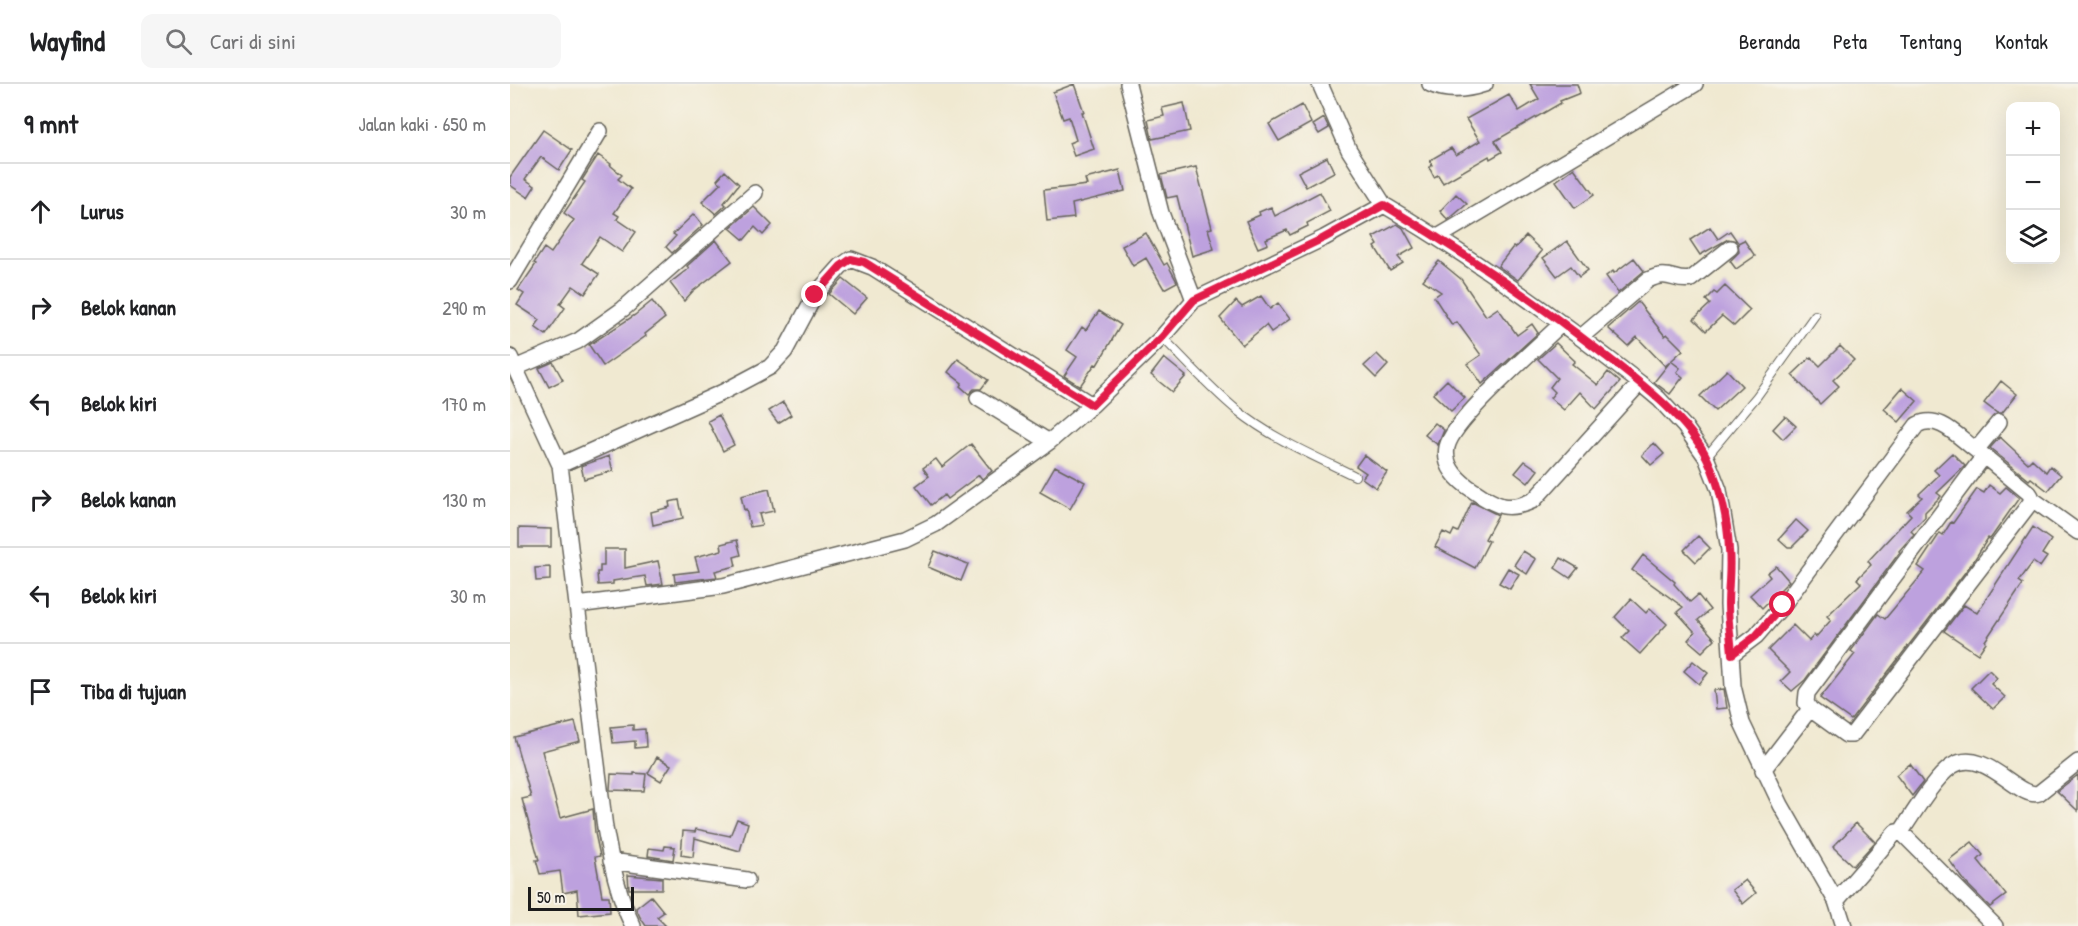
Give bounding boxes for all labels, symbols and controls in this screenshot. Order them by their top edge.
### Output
search box [141,14,561,68]
text: Wayfind [30,22,105,60]
icon: search [162,25,195,58]
text: Cari di sini [210,26,296,56]
text: Beranda [1739,27,1800,56]
text: Peta [1833,27,1867,56]
text: Tentang [1900,27,1962,56]
text: Kontak [1995,27,2048,56]
map controls [2006,102,2060,264]
button: + [2006,102,2060,156]
text: 9 mnt [24,106,78,141]
text: Jalan kaki · 650 m [358,110,486,137]
button: − [2006,156,2060,210]
icon: ahead [24,195,57,228]
text: Lurus [81,196,124,226]
text: 30 m [450,198,486,225]
button: layers [2006,210,2060,264]
route end [801,281,827,307]
icon: right [24,291,57,324]
text: Belok kanan [81,292,176,322]
text: 290 m [442,294,486,321]
icon: left [24,387,57,420]
text: Belok kiri [81,388,157,418]
text: 170 m [442,390,486,417]
icon: right [24,483,57,516]
text: Belok kanan [81,484,176,514]
text: 130 m [443,486,486,513]
icon: left [24,579,57,612]
text: Belok kiri [81,580,157,610]
text: 30 m [450,582,486,609]
route start [1769,591,1795,617]
icon: arrive [24,675,57,708]
text: Tiba di tujuan [81,676,186,706]
scale bar [528,884,634,912]
text: 50 m [537,886,566,908]

